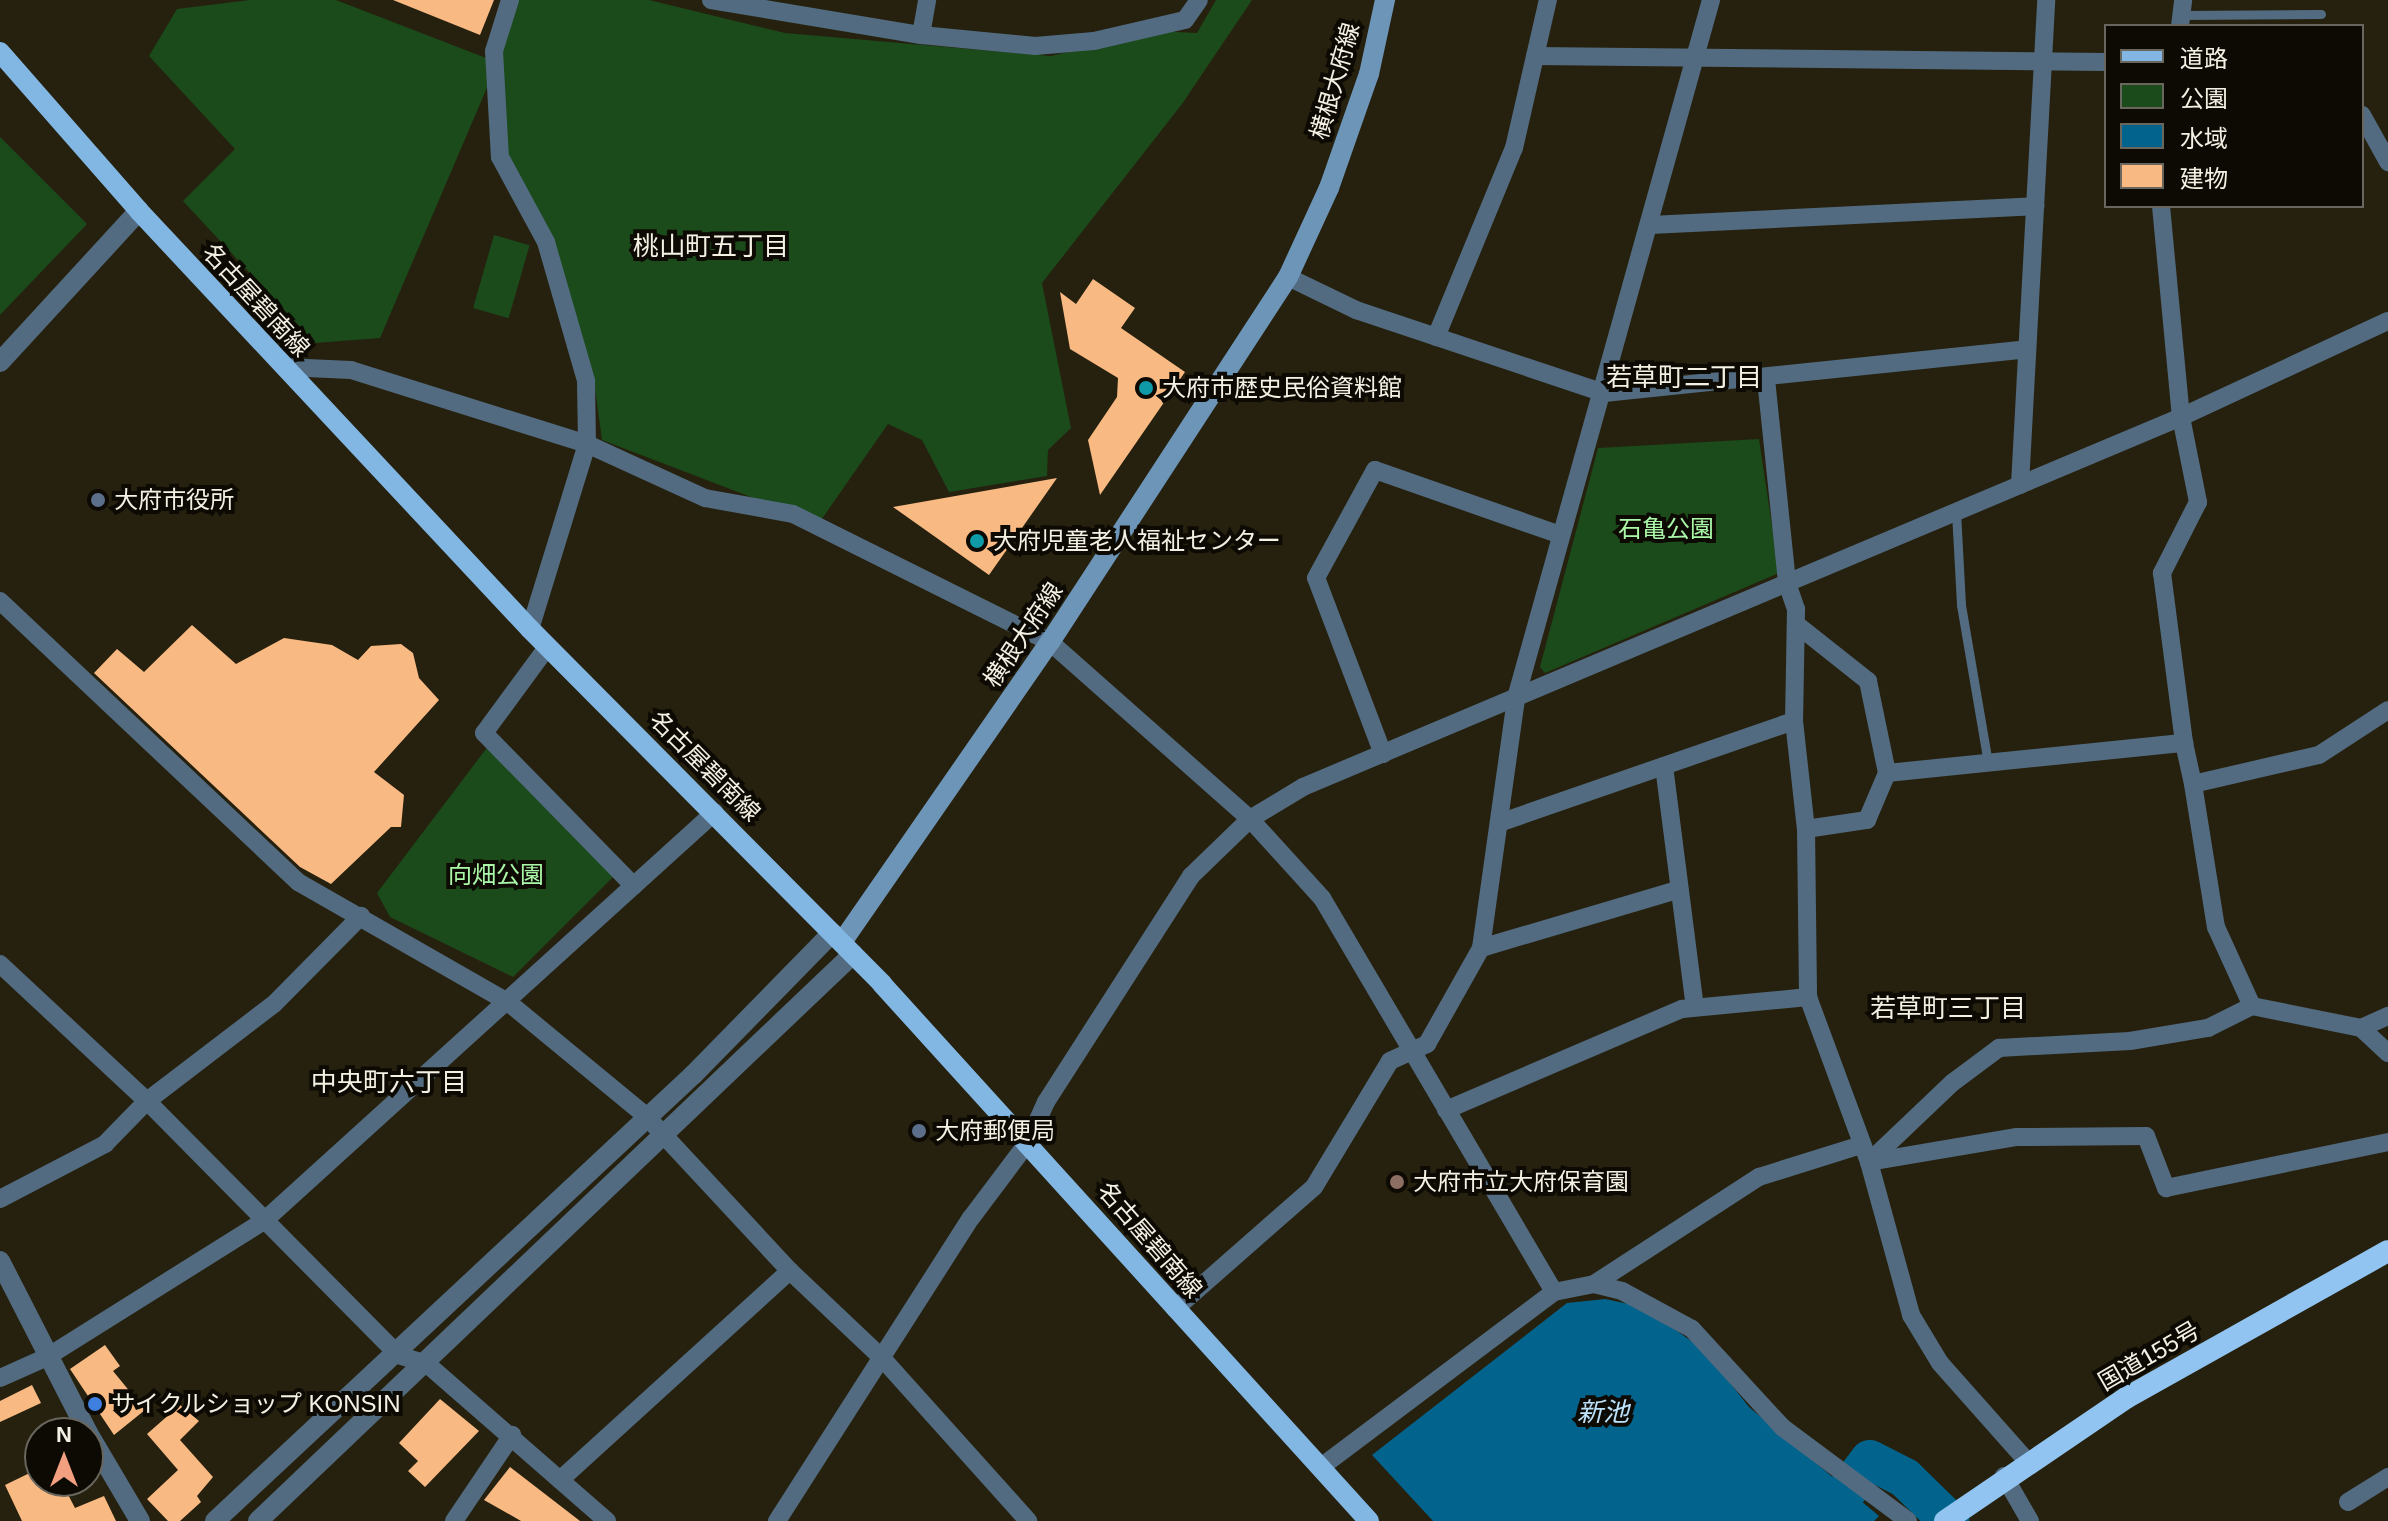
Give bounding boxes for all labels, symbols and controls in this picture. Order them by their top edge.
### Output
street label: 横根大府線 [1305,19,1365,143]
legend [2104,24,2364,208]
text: 道路 [2180,45,2228,72]
text: 公園 [2180,85,2228,112]
text: 水域 [2180,125,2228,152]
text: 建物 [2180,165,2228,192]
district label: 桃山町五丁目 [633,231,789,263]
street label: 名古屋碧南線 [196,238,316,362]
district label: 若草町二丁目 [1606,362,1762,394]
place label: 大府市歴史民俗資料館 [1162,374,1402,402]
marker: 大府市歴史民俗資料館 [1137,379,1155,397]
place label: 大府市役所 [114,486,234,514]
marker: 大府市役所 [89,491,107,509]
park label: 石亀公園 [1618,515,1714,543]
place label: 大府児童老人福祉センター [993,527,1281,555]
marker: 大府児童老人福祉センター [968,532,986,550]
street label: 横根大府線 [978,577,1068,693]
street label: 名古屋碧南線 [644,705,766,827]
park label: 向畑公園 [448,861,544,889]
district label: 若草町三丁目 [1870,993,2026,1025]
district label: 中央町六丁目 [311,1067,467,1099]
place label: 大府郵便局 [935,1117,1055,1145]
marker: 大府郵便局 [910,1122,928,1140]
place label: 大府市立大府保育園 [1413,1168,1629,1196]
marker: 大府市立大府保育園 [1388,1173,1406,1191]
street label: 名古屋碧南線 [1092,1176,1208,1304]
street label: 国道155号 [2093,1316,2205,1396]
place label: サイクルショップ KONSIN [111,1390,402,1418]
marker: サイクルショップ KONSIN [86,1395,104,1413]
water label: 新池 [1577,1397,1629,1429]
north arrow [24,1417,104,1497]
text: N [56,1422,72,1447]

